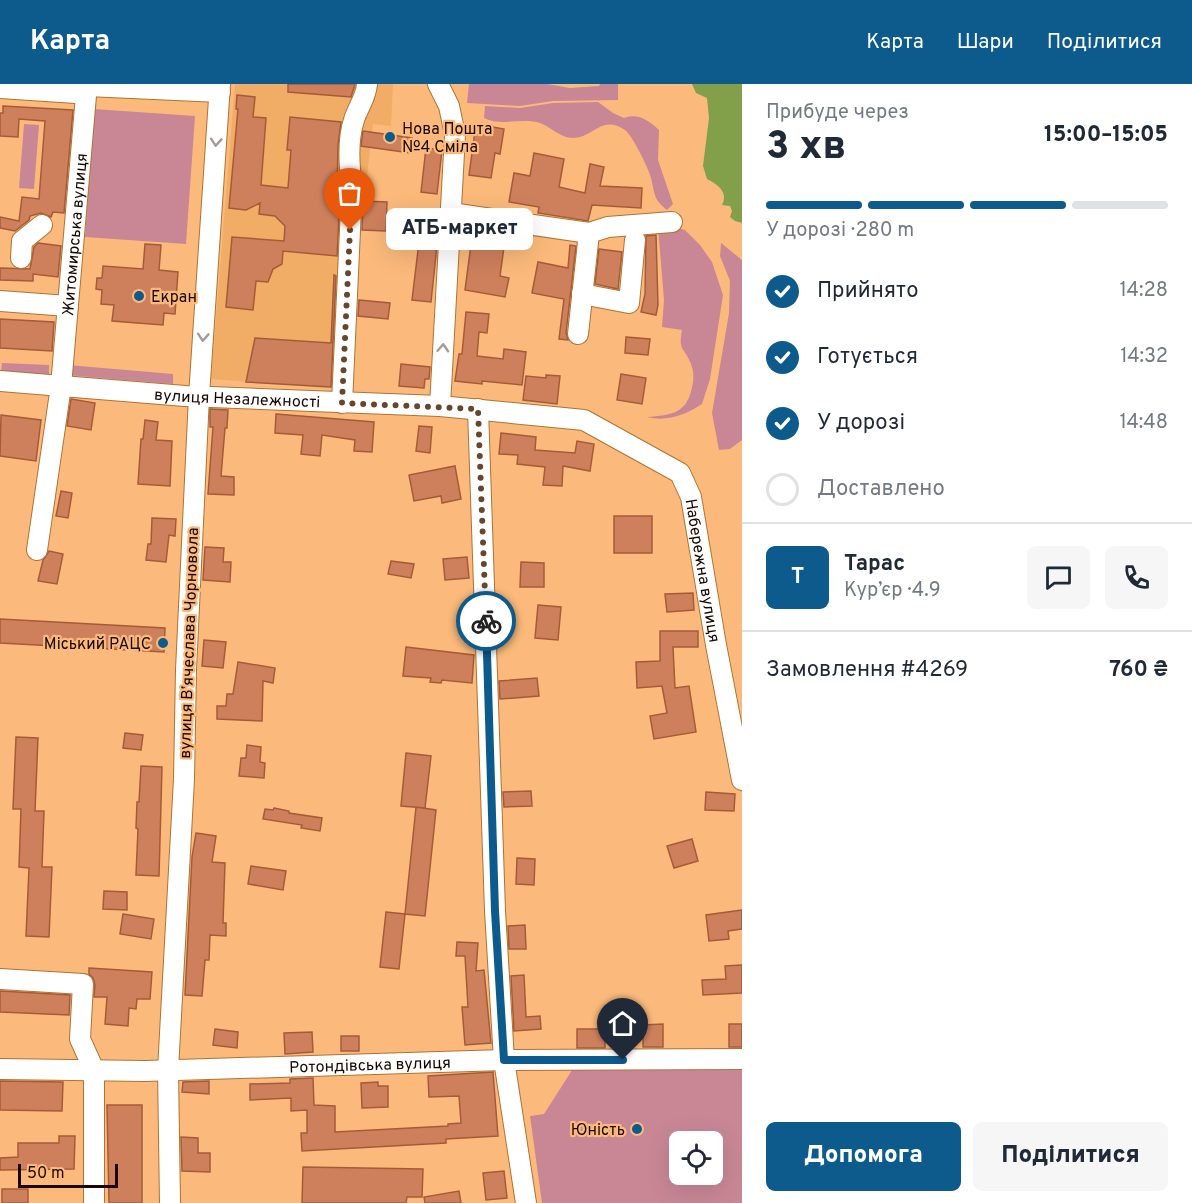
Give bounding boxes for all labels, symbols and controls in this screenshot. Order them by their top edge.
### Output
text: Карта [30,24,110,60]
text: Карта [866,29,924,56]
text: Шари [957,29,1014,56]
text: Поділитися [1047,29,1162,56]
text: Прибуде через [766,100,909,126]
place label: Нова Пошта №4 Сміла [402,120,492,158]
text: 15:00–15:05 [1044,122,1168,149]
text: 3 хв [766,124,846,173]
marker: Нова Пошта №4 Сміла [383,130,397,144]
one-way arrow [210,138,223,147]
street label: Житомирська вулиця [59,152,93,317]
pin [324,168,375,230]
icon: bag [333,177,366,210]
callout: АТБ-маркет [386,209,533,251]
text: АТБ-маркет [401,216,518,242]
text: У дорозі · 280 m [766,218,914,244]
icon: check [766,275,799,308]
text: Прийнято [817,278,918,305]
text: 14:28 [1120,278,1168,304]
place label: Екран [151,288,197,308]
marker: Екран [132,289,146,303]
one-way arrow [196,332,209,341]
icon: check [766,341,799,374]
one-way arrow [437,344,450,353]
text: Готується [817,344,918,371]
text: 14:32 [1120,344,1168,370]
street label: вулиця Незалежності [153,386,321,413]
icon: check [766,407,799,440]
text: У дорозі [817,410,905,437]
text: 14:48 [1119,410,1168,436]
text: Доставлено [817,476,945,503]
street label: Набережна вулиця [679,497,723,644]
street label: вулиця Вʼячеслава Чорновола [176,527,204,759]
button: chat [1027,546,1090,609]
button: phone [1105,546,1168,609]
text: Тарас [844,551,905,578]
text: Т [791,564,804,591]
text: Кур’єр · 4.9 [844,578,941,604]
courier [456,591,516,651]
icon: bike [470,605,503,638]
place label: Міський РАЦС [44,635,151,655]
marker: Міський РАЦС [156,636,170,650]
text: Замовлення #4269 [766,657,968,684]
text: 760 ₴ [1109,657,1168,684]
pin [597,998,648,1060]
icon: home [606,1007,639,1040]
street label: Ротондівська вулиця [289,1054,451,1079]
place label: Юність [571,1121,625,1141]
marker: Юність [630,1122,644,1136]
button: Допомога [766,1122,961,1191]
button: Поділитися [973,1122,1168,1191]
map controls [669,1131,723,1185]
button: locate [669,1131,723,1185]
scale bar [18,1161,118,1188]
text: 50 m [27,1164,65,1184]

